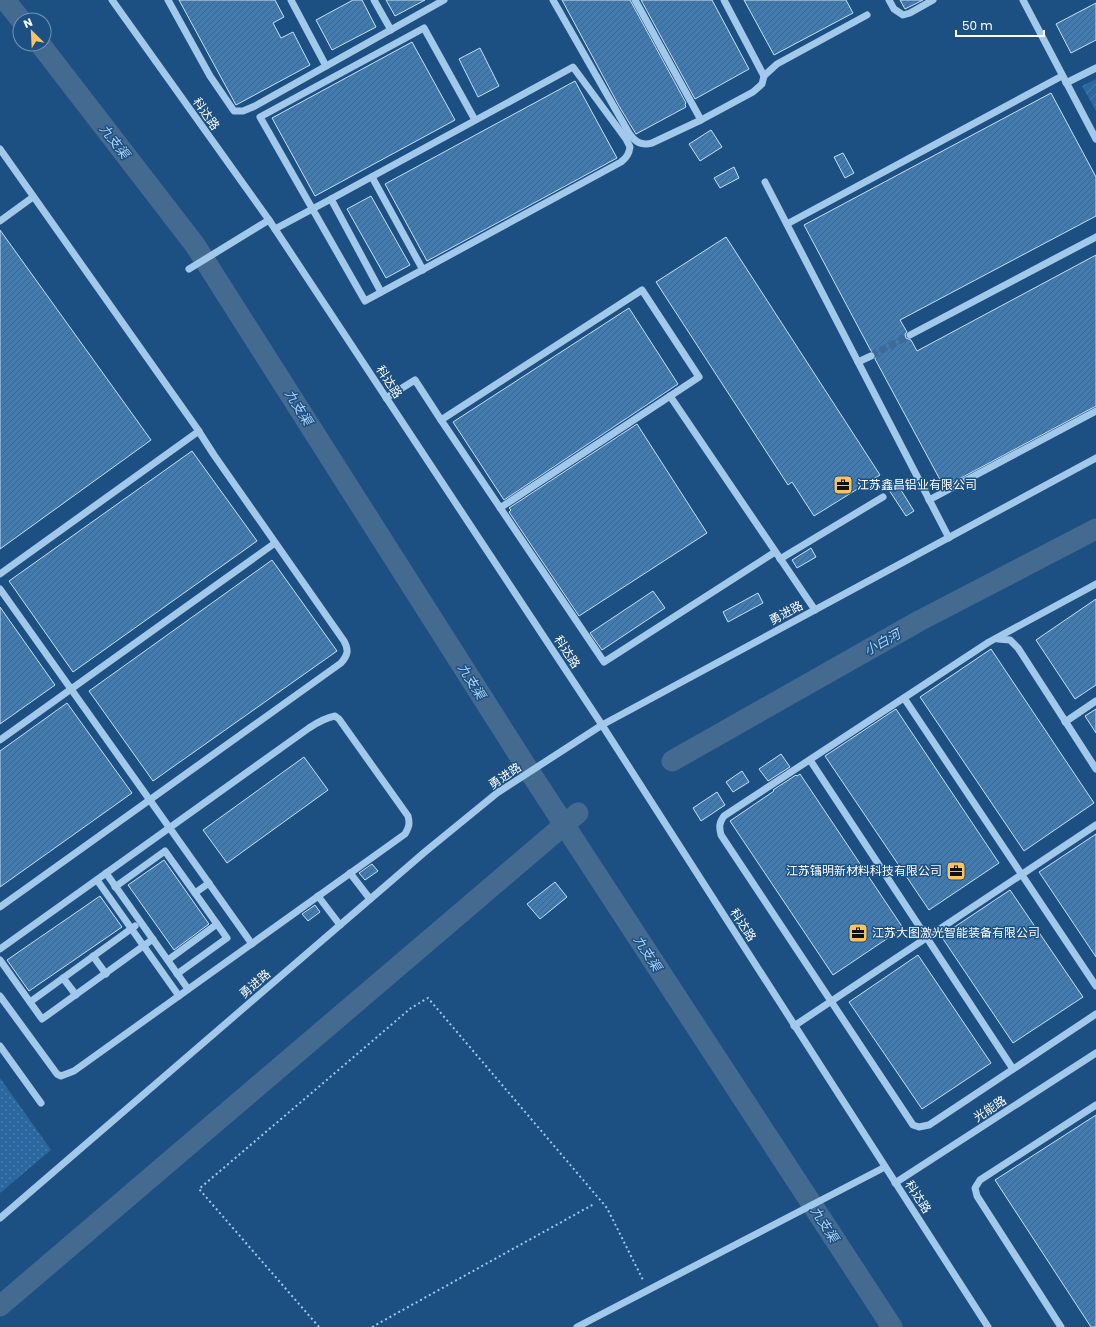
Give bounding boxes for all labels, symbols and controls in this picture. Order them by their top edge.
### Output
north arrow [12,12,52,52]
scale bar [956,12,1044,38]
text: N [21,14,35,32]
text: 50 m [962,17,993,34]
street label: 科达路 [189,94,224,133]
water label: 九支渠 [95,120,135,164]
street label: 科达路 [372,362,406,401]
water label: 九支渠 [280,386,318,431]
office icon: 江苏鑫昌铝业有限公司 [832,474,854,496]
place label: 江苏鑫昌铝业有限公司 [857,476,977,493]
street label: 勇进路 [766,597,806,629]
water label: 小白河 [861,623,907,660]
street label: 科达路 [550,632,584,671]
water label: 九支渠 [453,660,491,705]
street label: 勇进路 [485,758,524,793]
office icon: 江苏镭明新材料科技有限公司 [945,860,967,882]
place label: 江苏镭明新材料科技有限公司 [786,862,942,879]
street label: 科达路 [726,905,760,944]
office icon: 江苏大图激光智能装备有限公司 [847,922,869,944]
place label: 江苏大图激光智能装备有限公司 [872,924,1040,941]
water label: 九支渠 [629,932,667,976]
street label: 勇进路 [236,965,274,1002]
street label: 光能路 [970,1092,1009,1126]
street label: 科达路 [901,1177,935,1216]
water label: 九支渠 [806,1203,844,1247]

